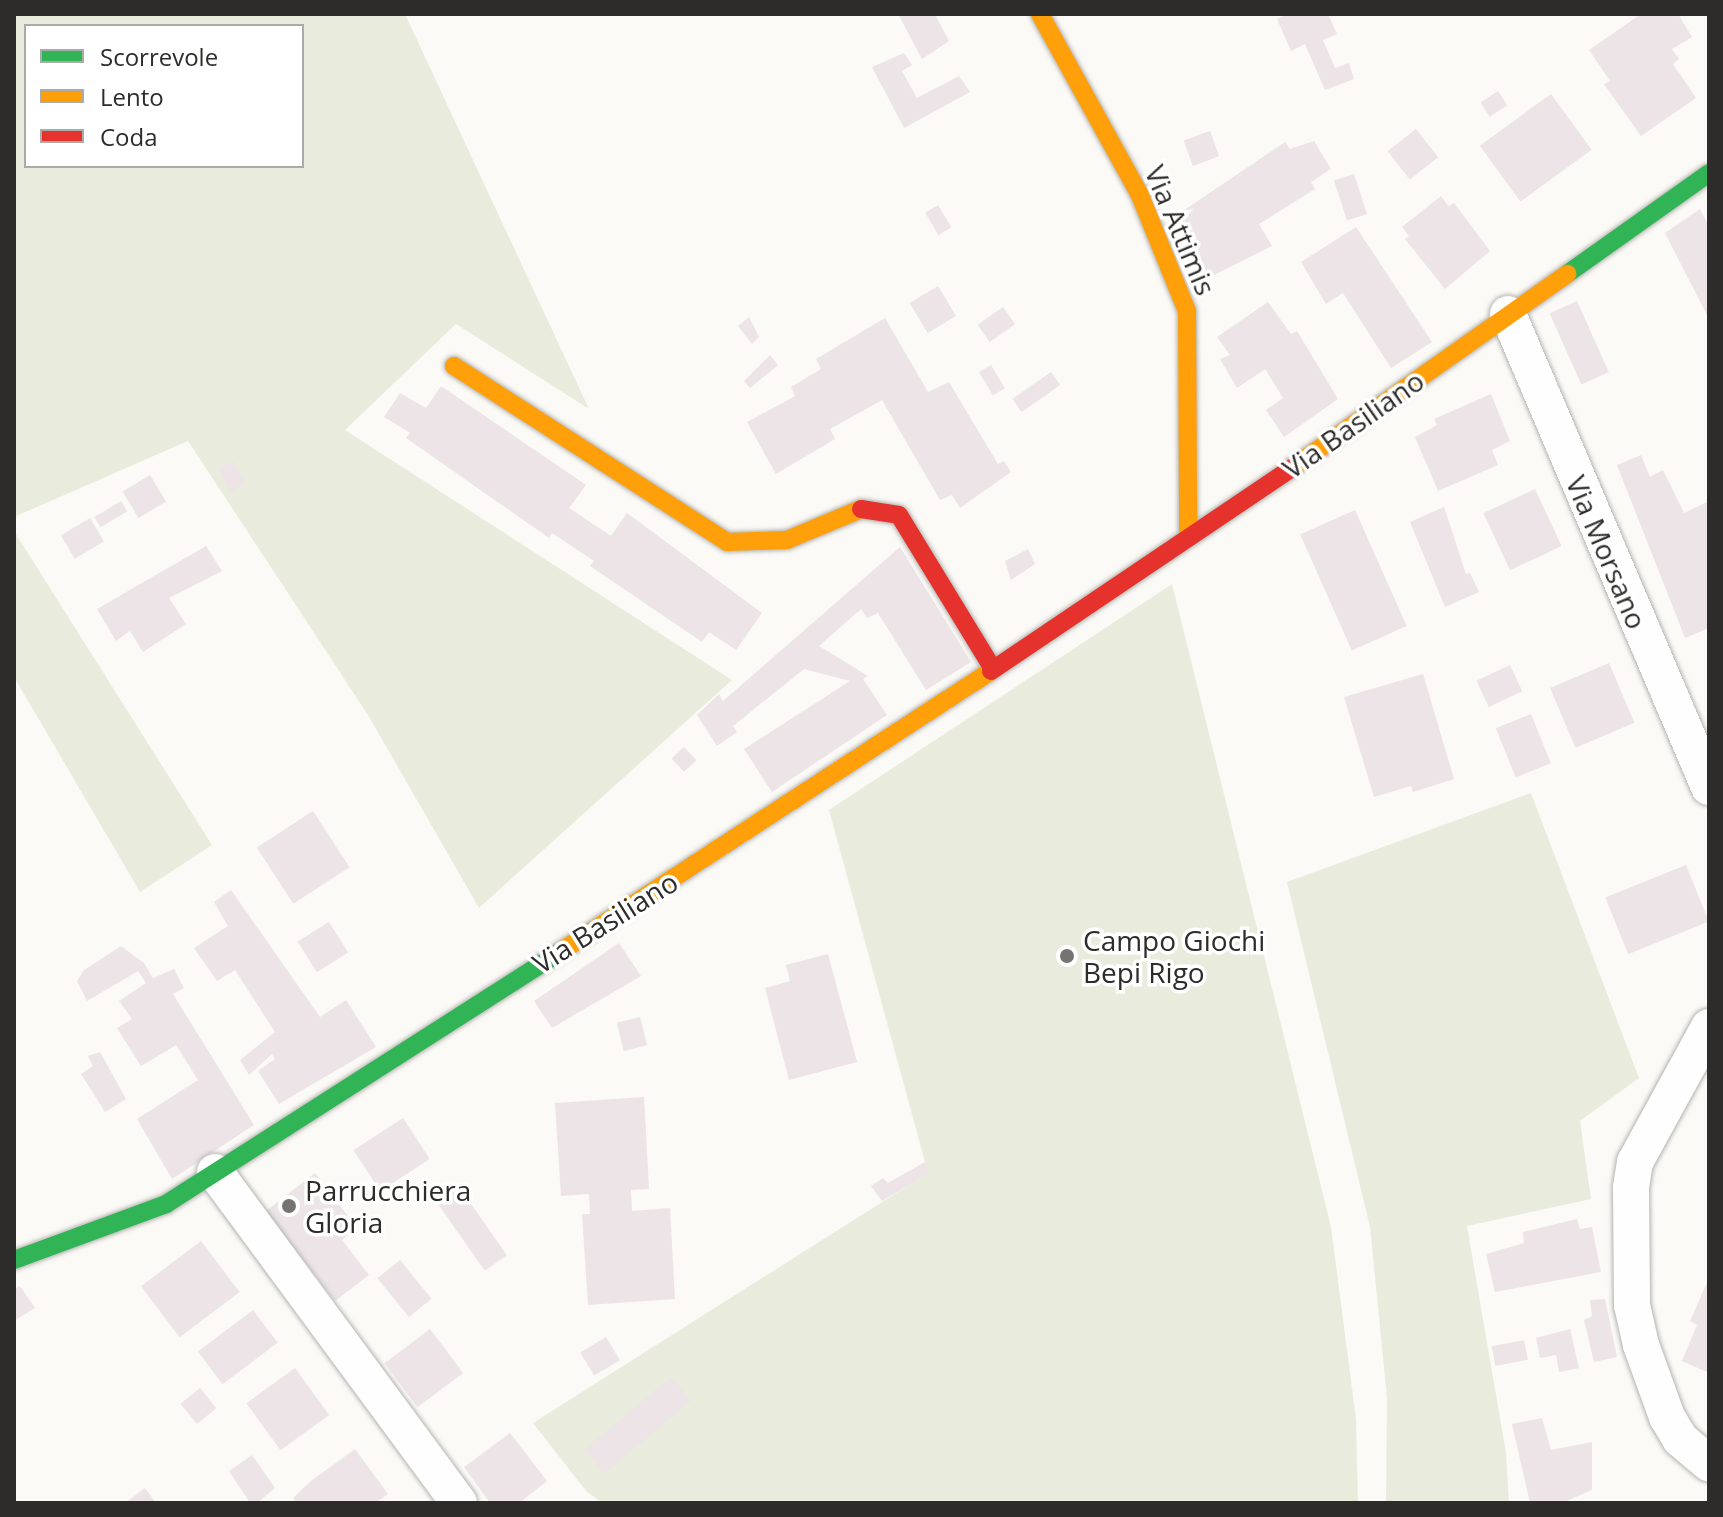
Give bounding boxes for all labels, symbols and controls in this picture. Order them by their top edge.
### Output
legend [24,24,304,168]
text: Scorrevole [100,40,218,73]
text: Lento [100,80,164,113]
text: Coda [100,120,158,153]
street label: Via Attimis [1139,160,1223,300]
street label: Via Basiliano [1276,363,1430,485]
street label: Via Morsano [1560,470,1654,634]
street label: Via Basiliano [526,864,684,980]
place label: Campo Giochi Bepi Rigo [1083,923,1265,989]
marker: Campo Giochi Bepi Rigo [1058,947,1076,965]
place label: Parrucchiera Gloria [305,1173,471,1239]
marker: Parrucchiera Gloria [280,1197,298,1215]

